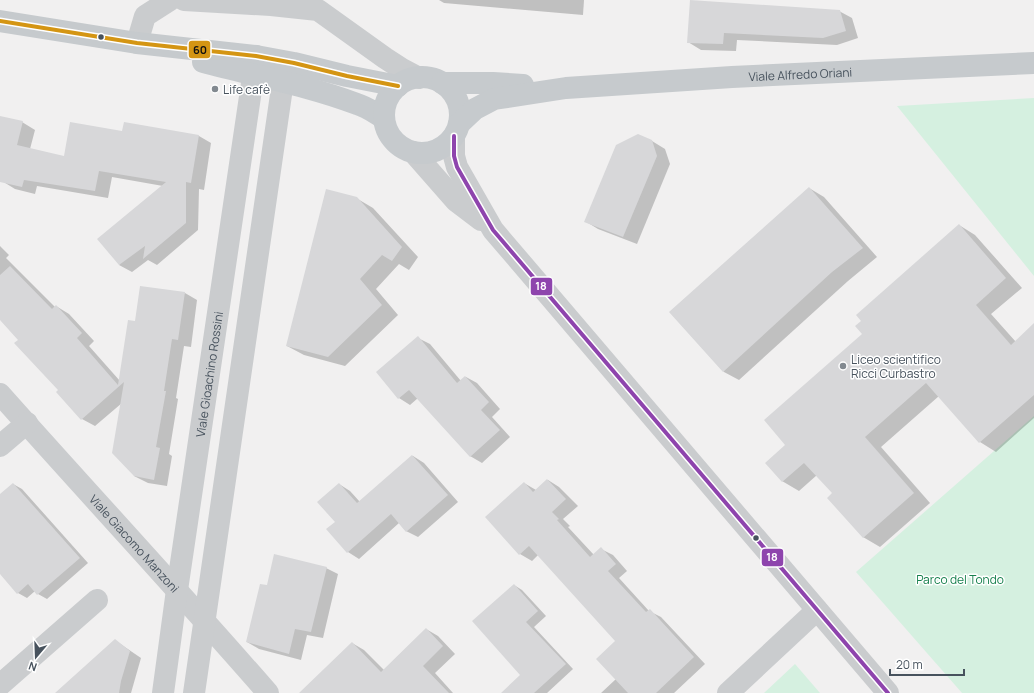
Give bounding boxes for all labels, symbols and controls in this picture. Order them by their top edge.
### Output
unlabelled marker [96,32,106,42]
line badge: 60 [188,40,211,59]
text: 60 [193,42,207,57]
street label: Viale Alfredo Oriani [748,63,853,85]
place label: Life cafè [223,81,270,98]
marker: Life cafè [210,84,220,94]
line badge: 18 [530,277,553,296]
text: 18 [535,278,547,293]
street label: Viale Gioachino Rossini [191,310,227,438]
place label: Liceo scientifico Ricci Curbastro [851,351,941,382]
marker: Liceo scientifico Ricci Curbastro [838,361,848,371]
street label: Viale Giacomo Manzoni [86,491,183,596]
unlabelled marker [751,533,761,543]
line badge: 18 [761,548,784,567]
text: 18 [766,549,778,564]
park label: Parco del Tondo [916,571,1004,588]
north arrow [16,637,56,677]
scale bar [890,651,964,677]
text: 20 m [896,656,923,673]
text: N [26,659,39,675]

